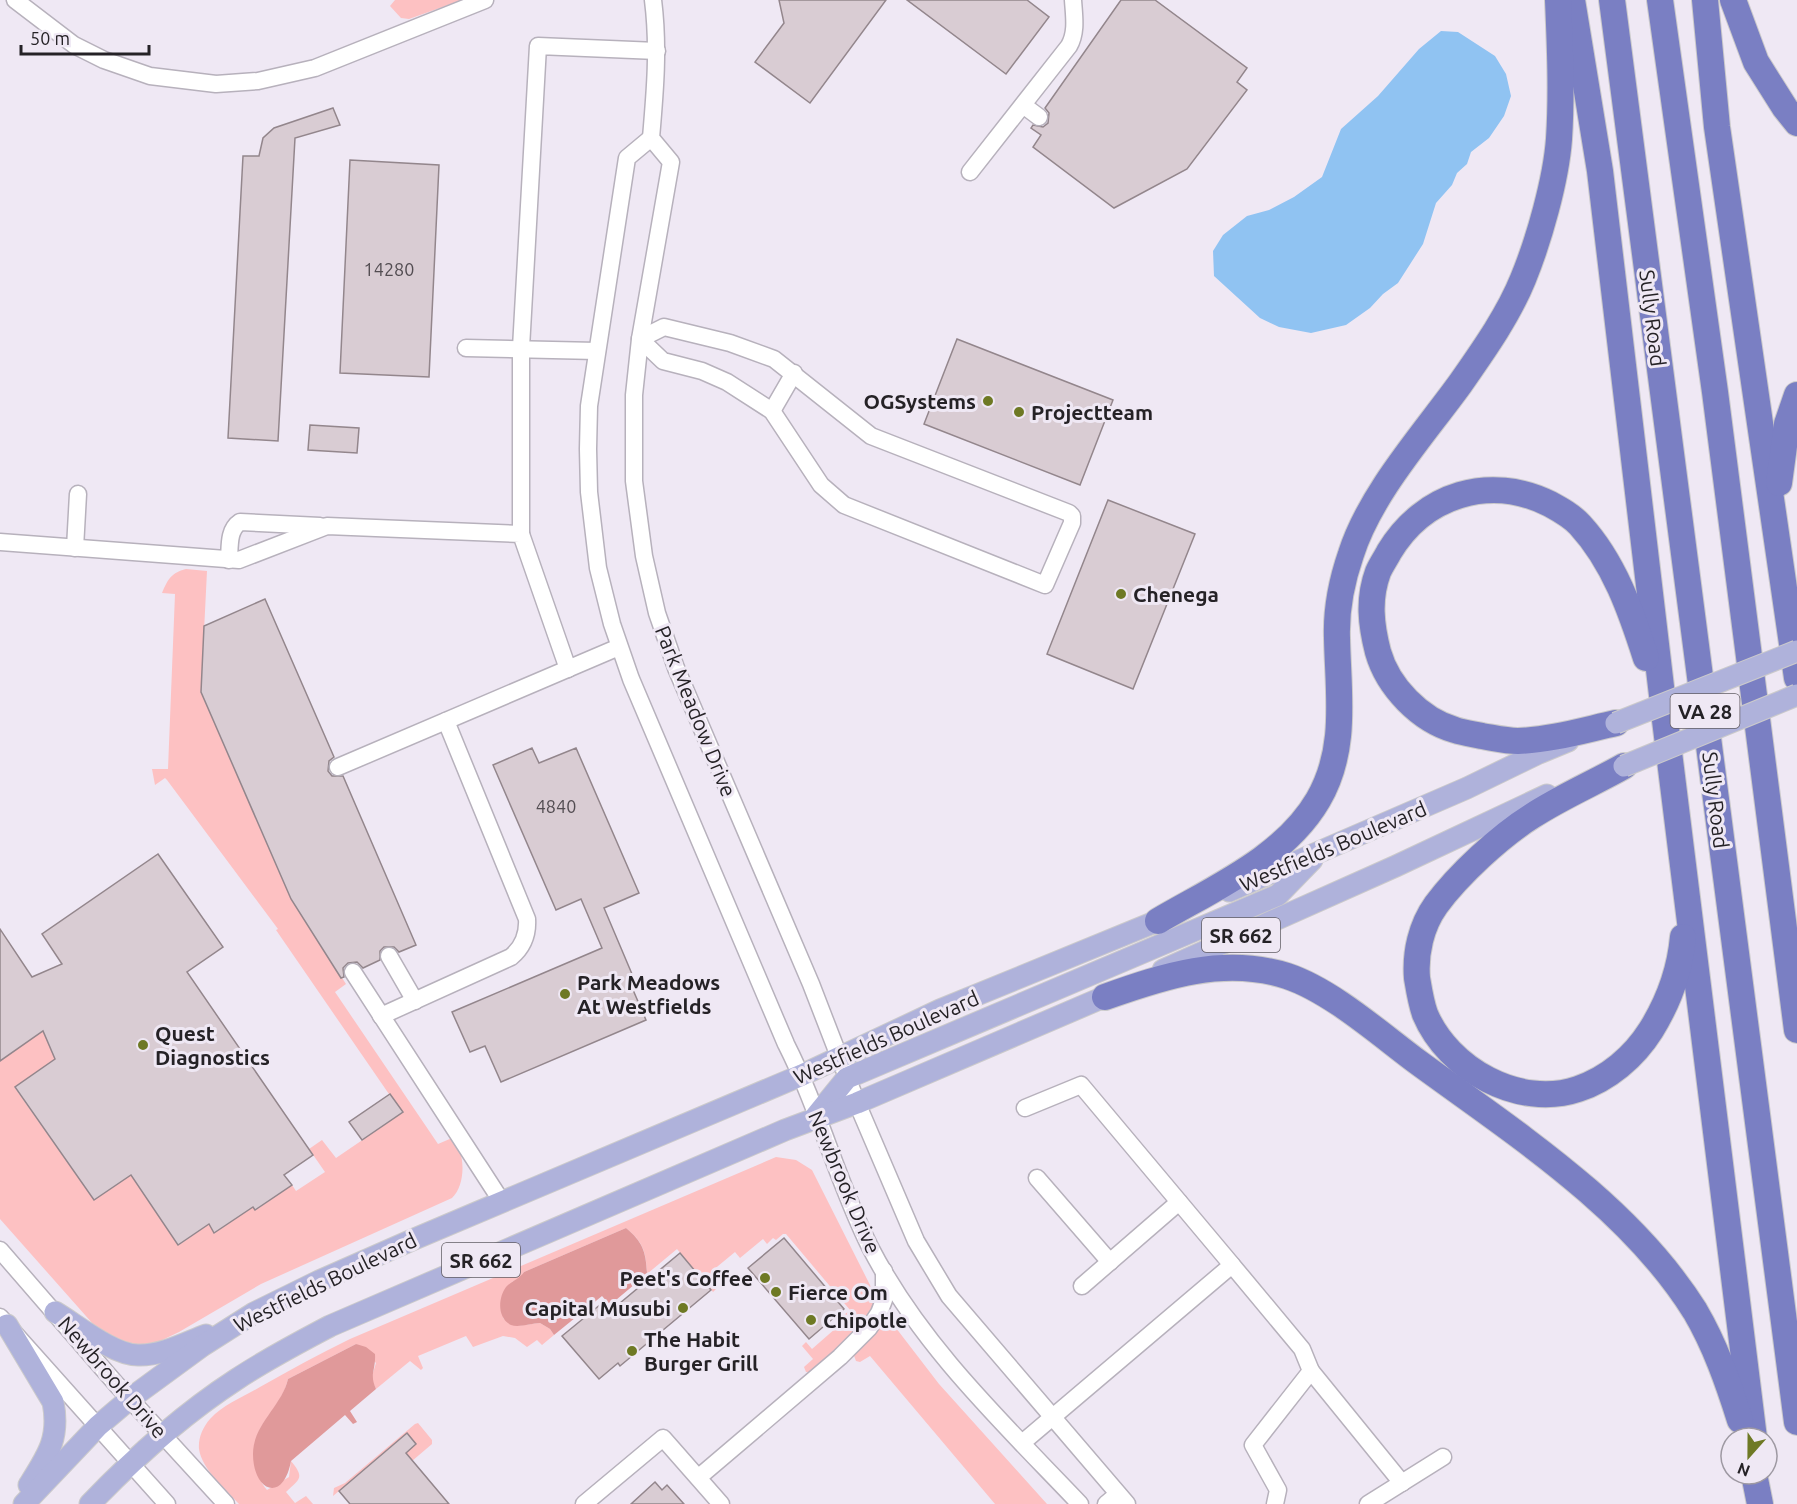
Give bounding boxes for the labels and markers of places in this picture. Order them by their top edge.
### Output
place label: OGSystems [863,389,976,413]
marker: OGSystems [981,394,995,408]
place label: Projectteam [1031,400,1153,424]
marker: Projectteam [1012,405,1026,419]
place label: Chenega [1133,582,1219,606]
marker: Chenega [1114,587,1128,601]
place label: Park Meadows At Westfields [577,970,720,1018]
marker: Park Meadows At Westfields [558,987,572,1001]
place label: Quest Diagnostics [155,1021,270,1069]
marker: Quest Diagnostics [136,1038,150,1052]
place label: Peet's Coffee [620,1266,753,1290]
marker: Peet's Coffee [758,1271,772,1285]
place label: Fierce Om [788,1280,888,1304]
marker: Fierce Om [769,1285,783,1299]
place label: Capital Musubi [525,1296,671,1320]
marker: Capital Musubi [676,1301,690,1315]
place label: Chipotle [823,1308,907,1332]
marker: Chipotle [804,1313,818,1327]
place label: The Habit Burger Grill [644,1327,758,1375]
marker: The Habit Burger Grill [625,1344,639,1358]

